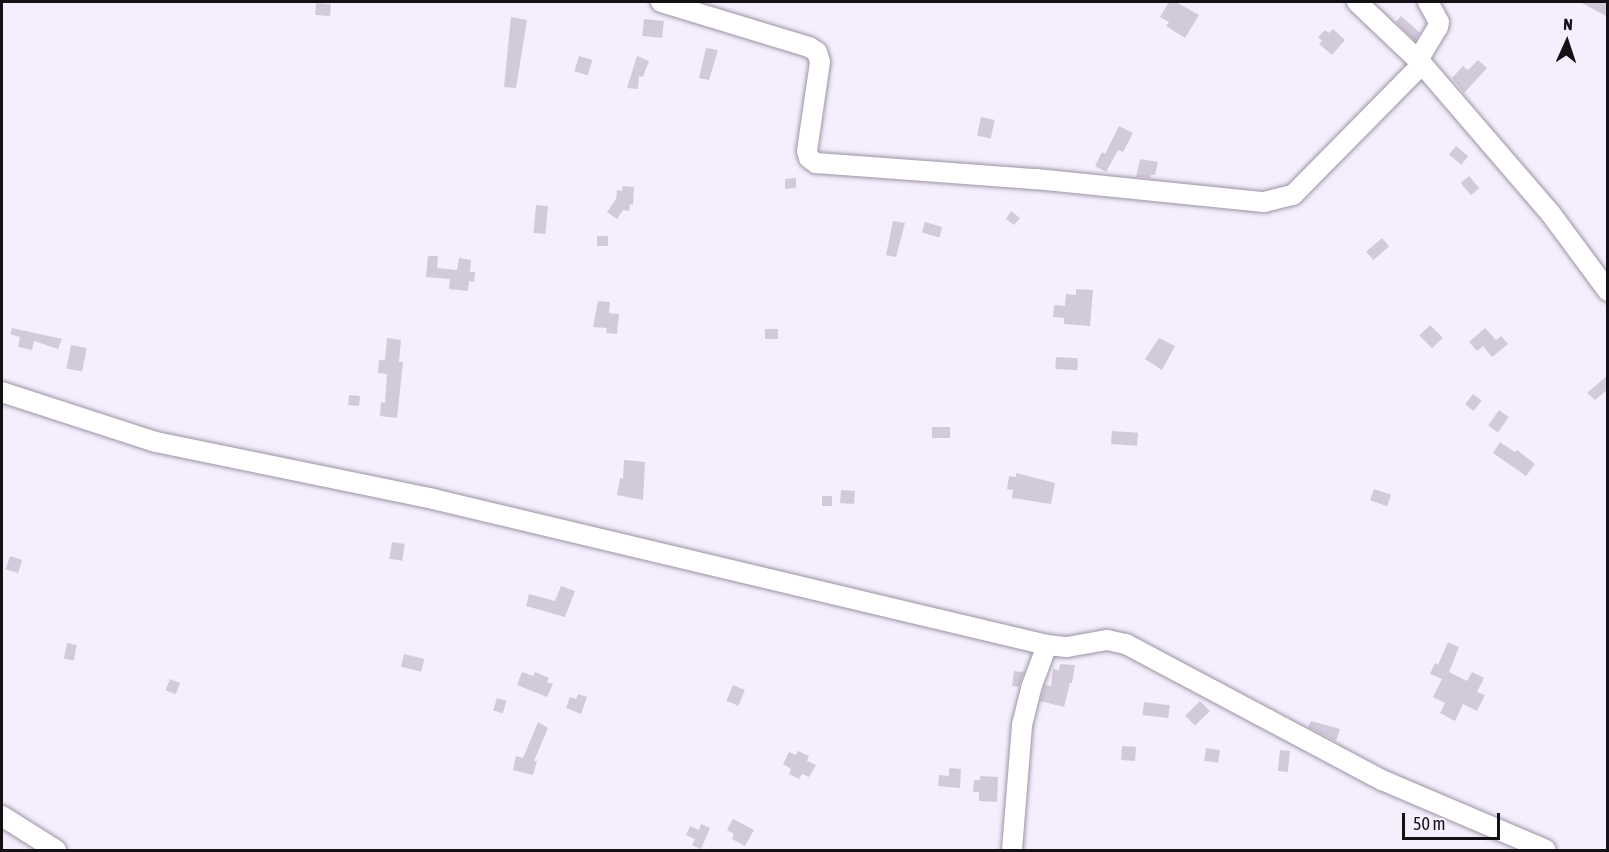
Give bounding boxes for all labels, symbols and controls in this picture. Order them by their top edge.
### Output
north arrow [1537,12,1597,72]
text: N [1563,15,1573,33]
scale bar [1405,801,1502,839]
text: 50 m [1413,813,1445,834]

